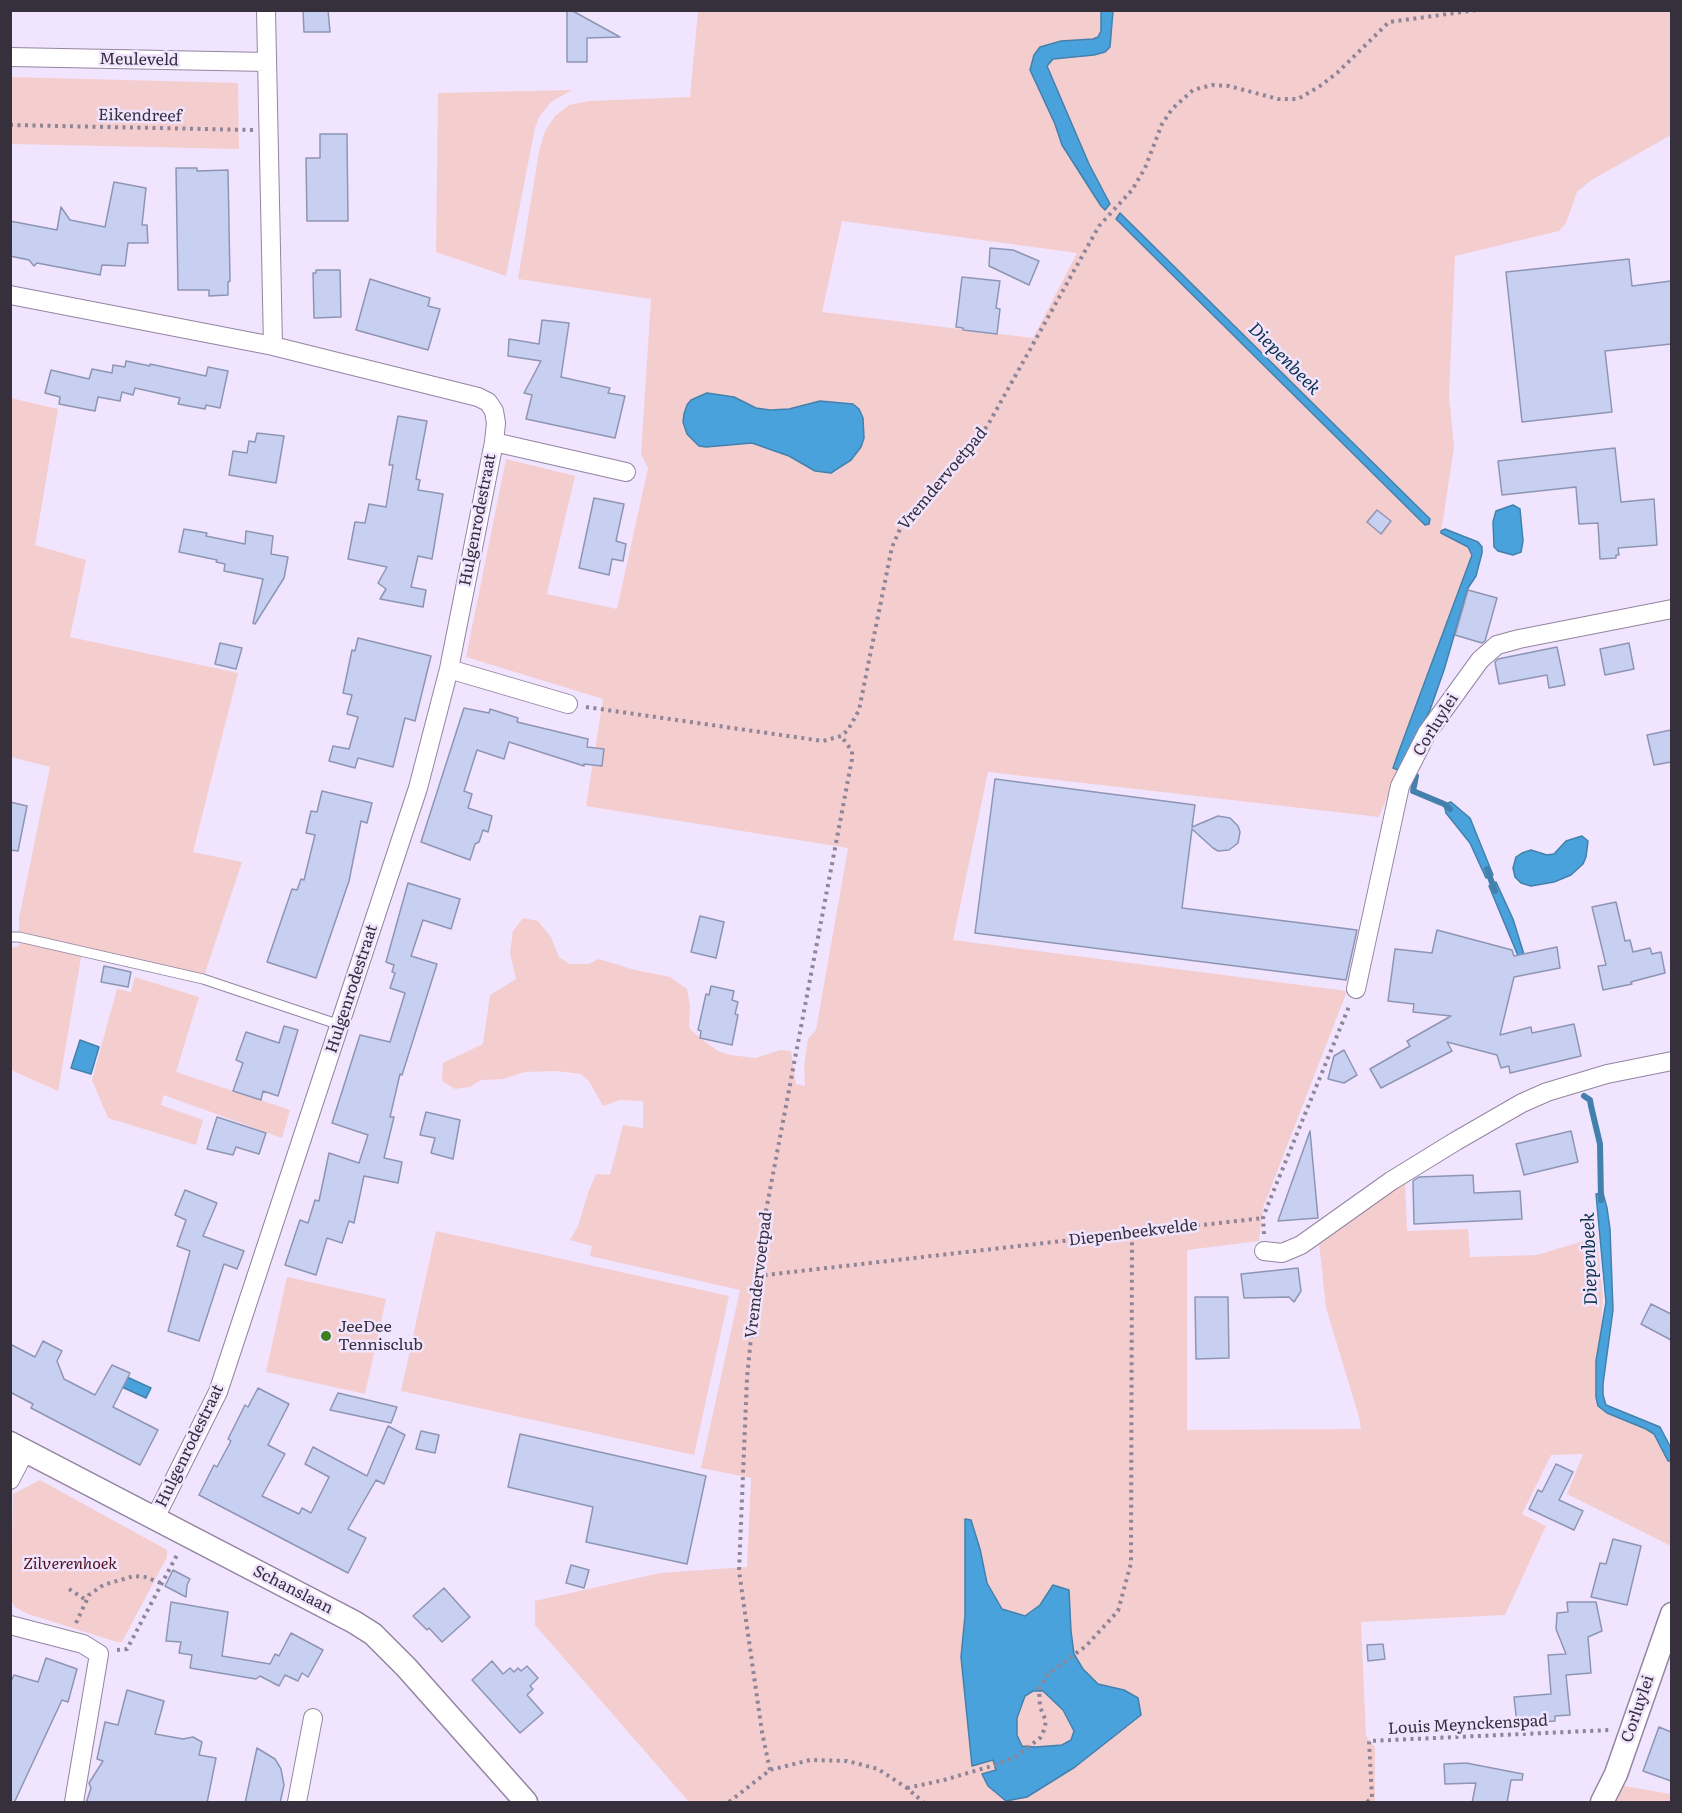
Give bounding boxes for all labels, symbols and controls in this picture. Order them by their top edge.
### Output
street label: Meuleveld [99,50,179,70]
street label: Eikendreef [98,106,182,126]
water label: Diepenbeek [1243,318,1325,400]
street label: Vremdervoetpad [895,424,991,534]
street label: Hulgenrodestraat [456,452,500,588]
street label: Corluylei [1409,690,1463,760]
street label: Hulgenrodestraat [322,922,382,1056]
street label: Vremdervoetpad [742,1210,776,1340]
water label: Diepenbeek [1578,1212,1602,1306]
street label: Diepenbeekvelde [1067,1216,1199,1250]
place label: JeeDee Tennisclub [338,1317,423,1355]
marker: JeeDee Tennisclub [319,1329,333,1343]
street label: Hulgenrodestraat [152,1381,228,1511]
park label: Zilverenhoek [23,1554,117,1574]
street label: Schanslaan [250,1562,336,1618]
street label: Corluylei [1618,1673,1658,1745]
street label: Louis Meynckenspad [1387,1711,1549,1739]

